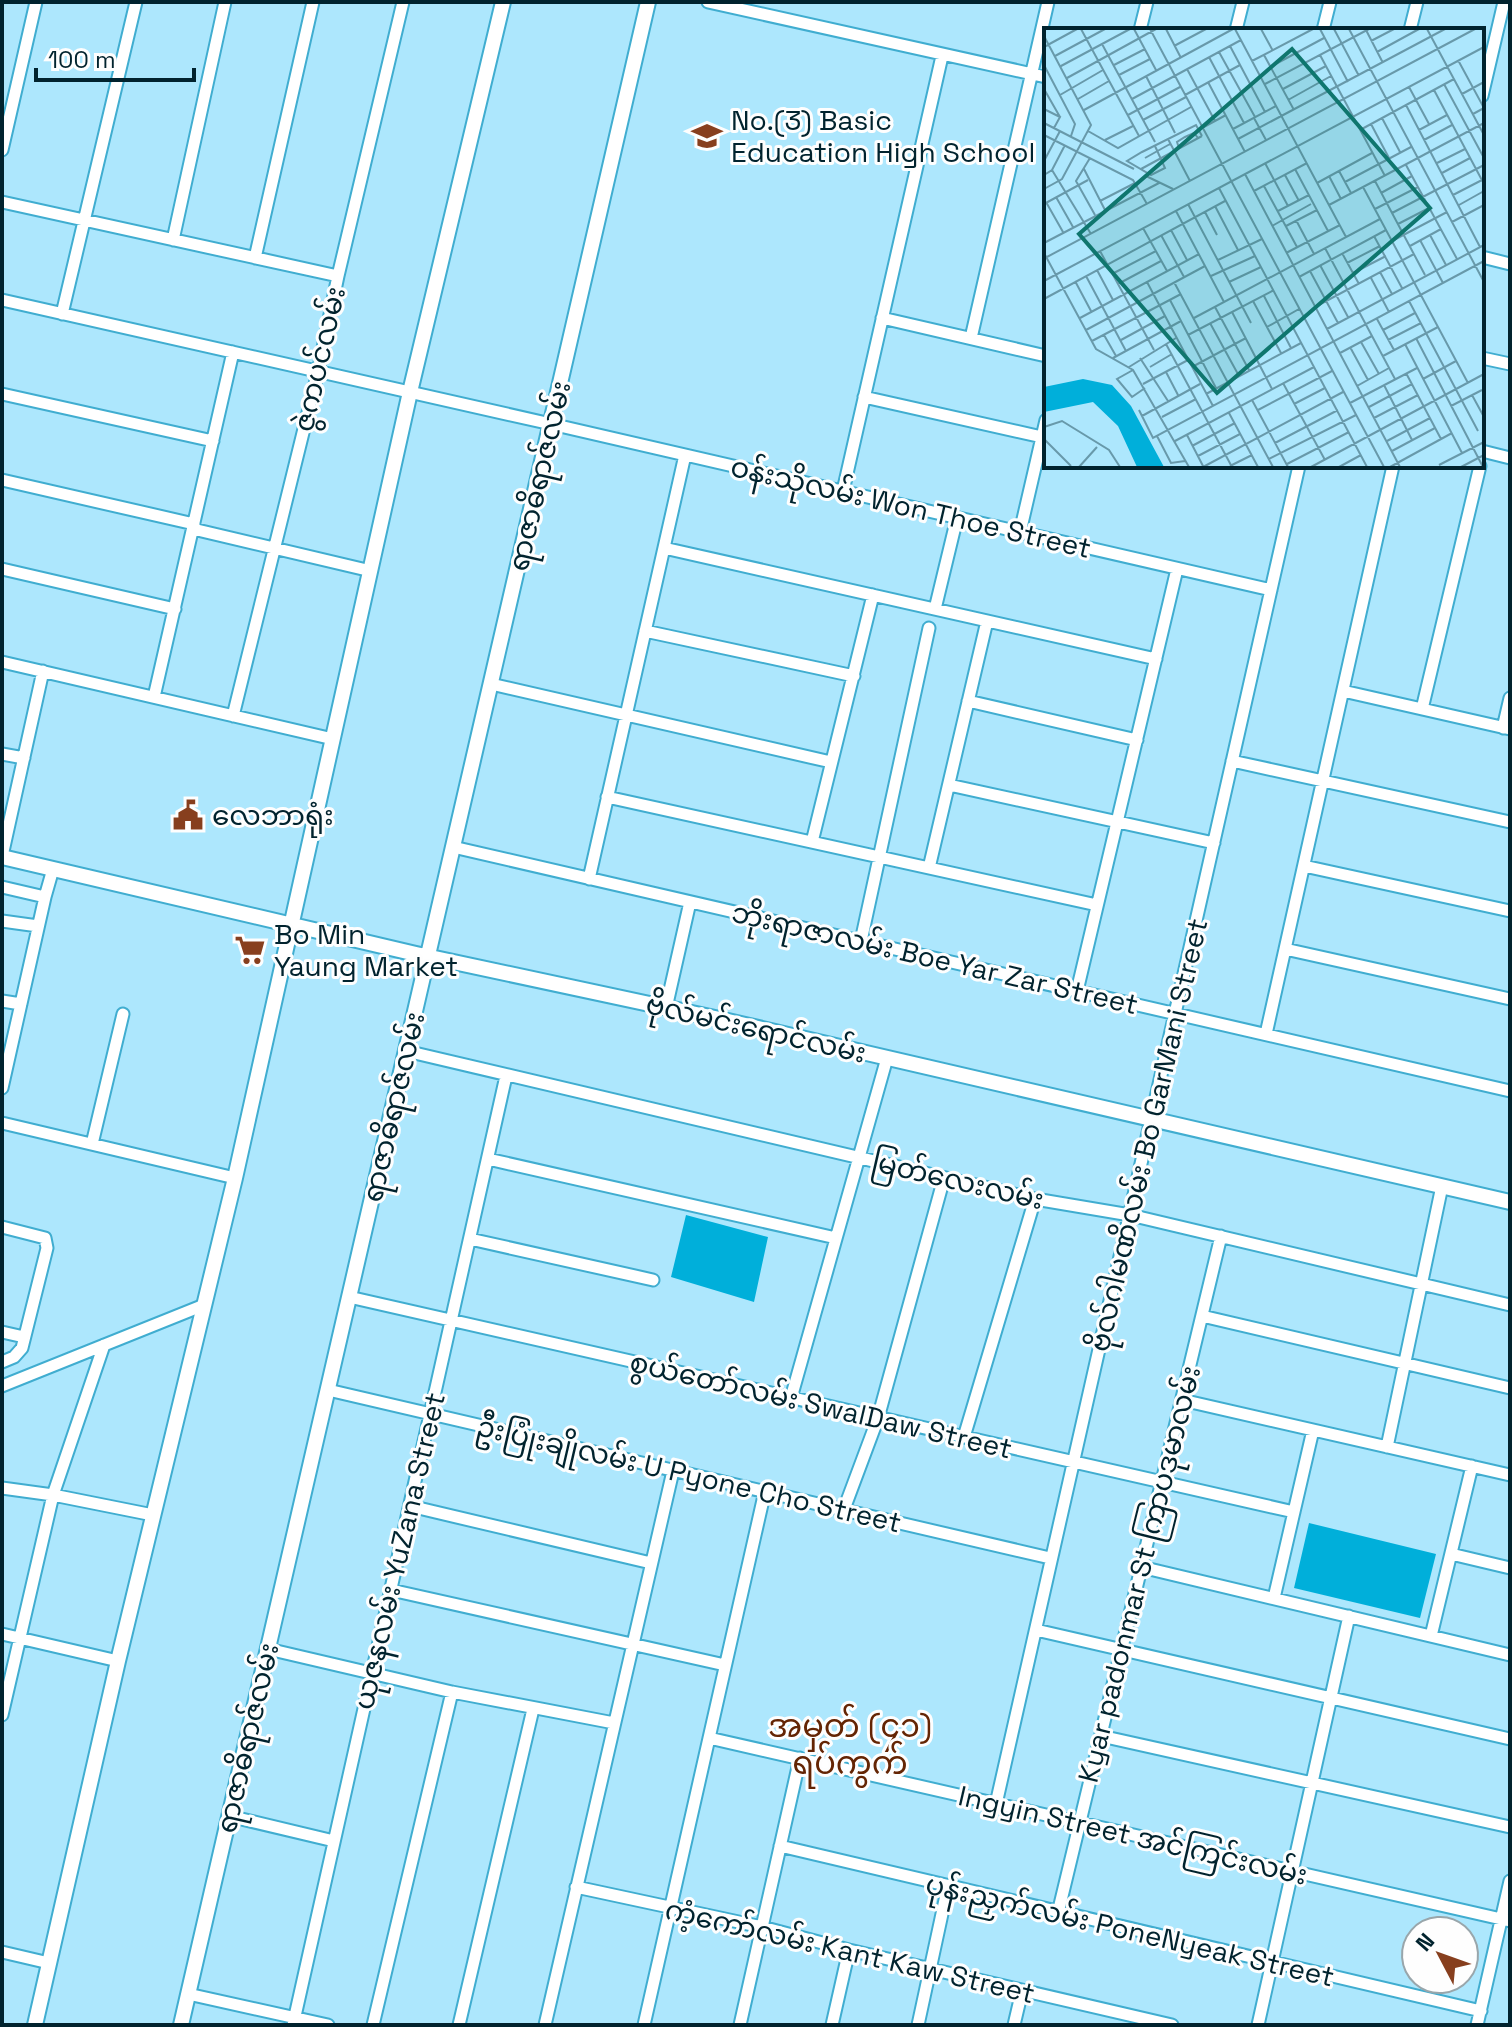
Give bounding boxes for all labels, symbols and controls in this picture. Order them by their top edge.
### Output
inset map [1044,28,1484,468]
scale bar [36,32,194,82]
text: 100 m [48,44,116,75]
place label: No.(3) Basic Education High School [731,102,1035,170]
school or university icon: No.(3) Basic Education High School [690,119,724,153]
street label: ဇွဲကပင်လမ်း [285,283,357,436]
street label: ရာဇာဓိရာဇ်လမ်း [500,377,583,576]
street label: ဝန်းသိုလမ်း Won Thoe Street [726,448,1095,571]
place label: လေဘာရုံး [212,797,334,838]
public building icon: လေဘာရုံး [171,798,205,832]
street label: ဘိုးရာဇာလမ်း Boe Yar Zar Street [727,894,1142,1027]
street label: ဗိုလ်ဂါမဏိလမ်း Bo GarMani Street [1081,915,1220,1356]
place label: Bo Min Yaung Market [274,916,458,984]
supermarket icon: Bo Min Yaung Market [233,933,267,967]
street label: ဗိုလ်မင်းရောင်လမ်း [641,985,870,1076]
street label: ရာဇာဓိရာဇ်လမ်း [354,1008,437,1207]
street label: မြတ်လေးလမ်း [867,1143,1048,1222]
street label: စွယ်တော်လမ်း SwalDaw Street [625,1343,1016,1470]
street label: Kyar padonmar St ကြာပဒုမာလမ်း [1070,1362,1213,1787]
street label: ယုဇနလမ်း YuZana Street [345,1389,458,1714]
street label: ဦးပြုံးချိုလမ်း U Pyone Cho Street [472,1408,905,1545]
street label: ရာဇာဓိရာဇ်လမ်း [208,1639,291,1838]
district label: အမှတ် (၄၁) ရပ်ကွက် [768,1703,932,1789]
street label: Ingyin Street အင်ကြင်းလမ်း [954,1777,1311,1898]
street label: ပုန်းညှက်လမ်း PoneNyeak Street [921,1865,1338,1999]
street label: ကံ့ကော်လမ်း Kant Kaw Street [661,1891,1038,2013]
north arrow [1400,1915,1480,1995]
text: N [1410,1927,1440,1957]

